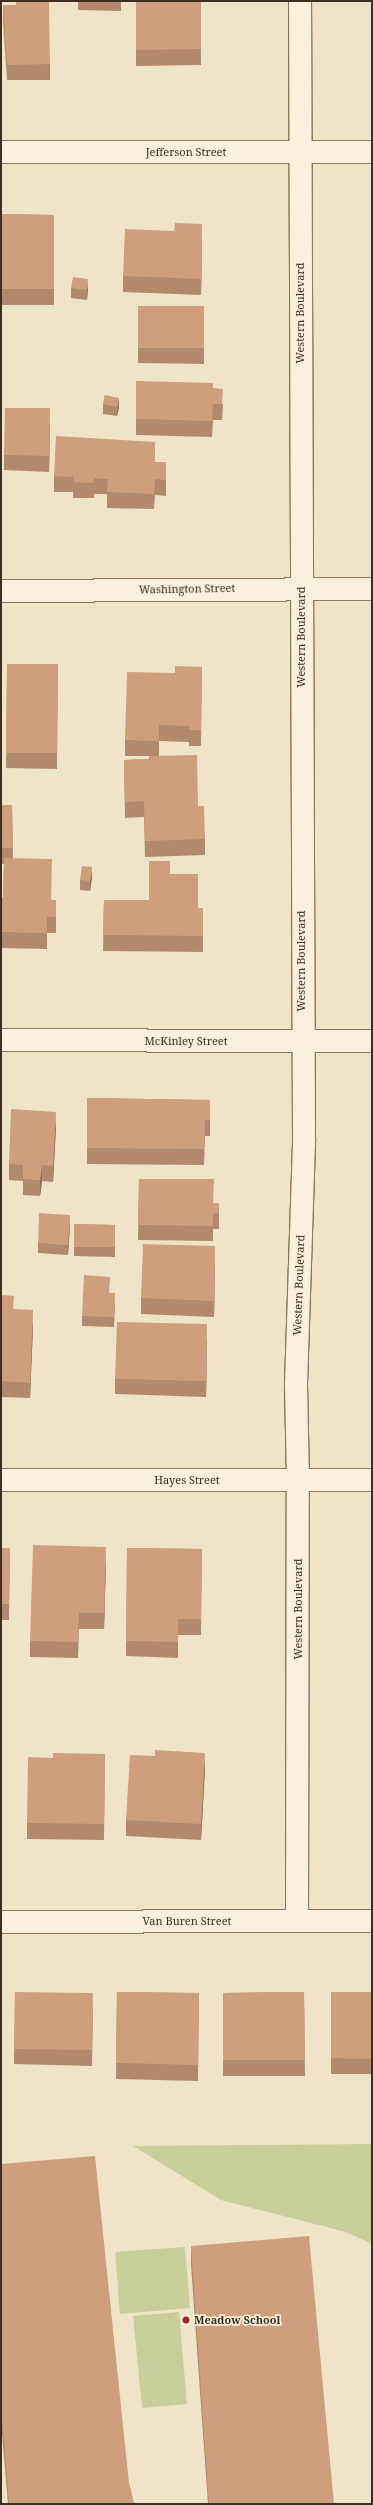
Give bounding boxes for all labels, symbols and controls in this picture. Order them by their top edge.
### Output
street label: Jefferson Street [146,145,226,159]
street label: Western Boulevard [293,263,307,363]
street label: Washington Street [139,582,235,596]
street label: Western Boulevard [294,587,308,687]
street label: Western Boulevard [294,911,308,1011]
street label: McKinley Street [144,1034,228,1048]
street label: Western Boulevard [291,1234,307,1336]
street label: Hayes Street [154,1473,220,1487]
street label: Western Boulevard [291,1559,305,1659]
street label: Van Buren Street [143,1914,231,1928]
place label: Meadow School [194,2313,280,2327]
marker: Meadow School [181,2315,191,2325]

